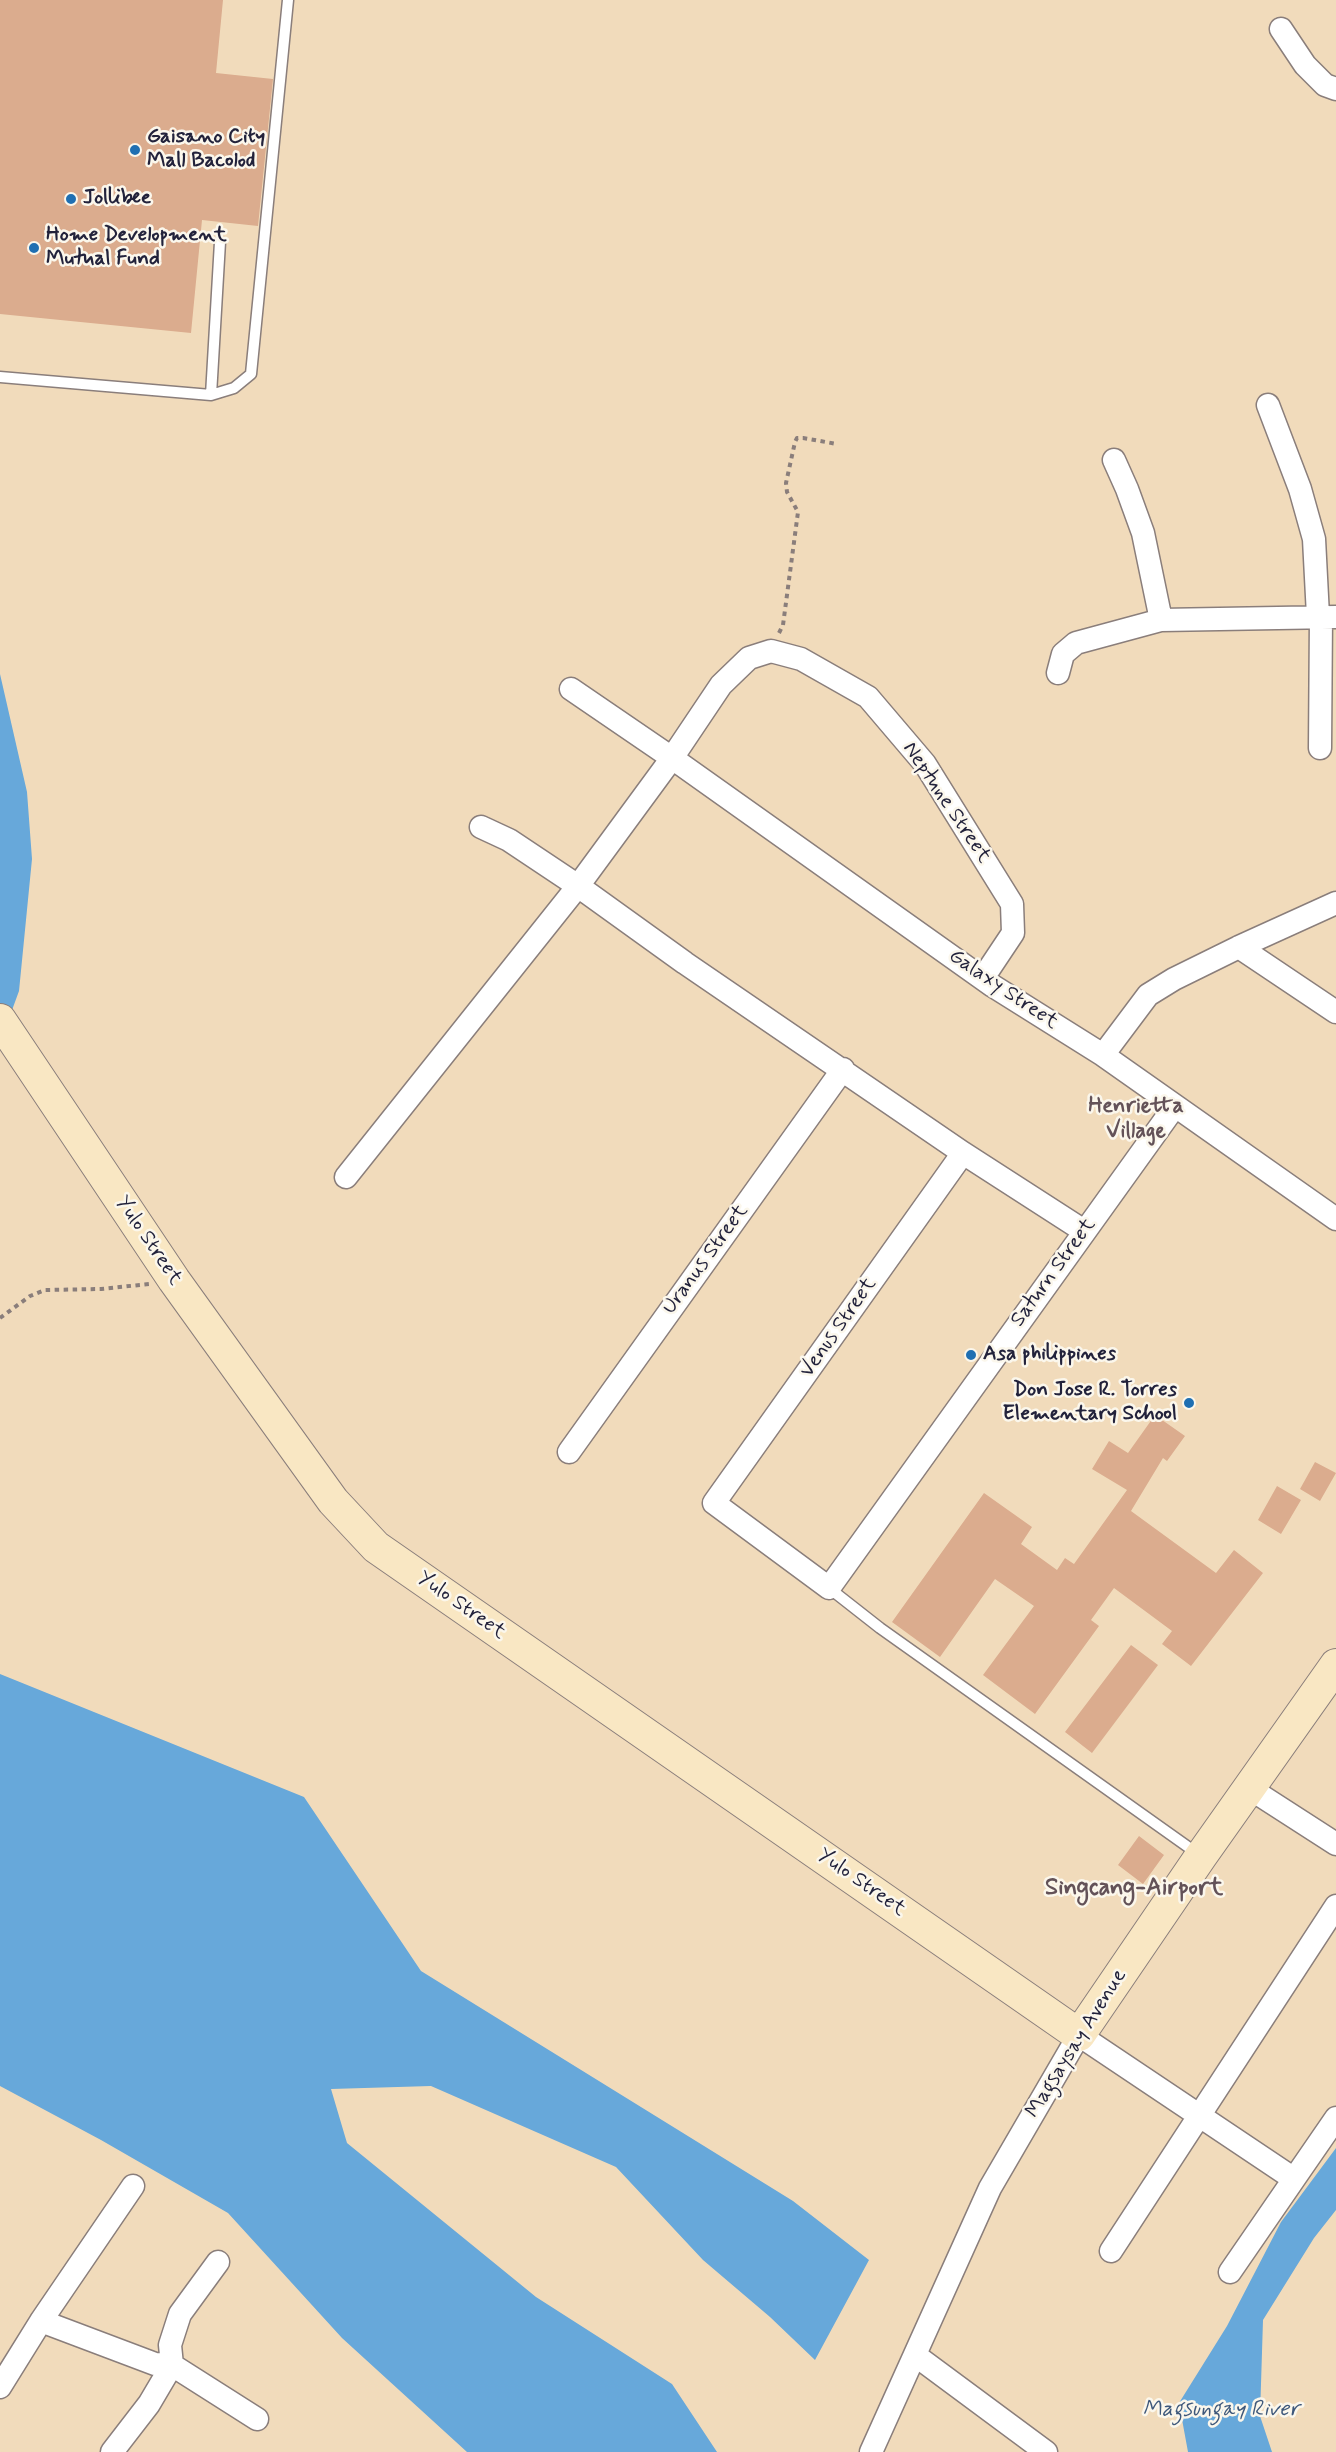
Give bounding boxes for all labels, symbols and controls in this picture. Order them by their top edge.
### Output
place label: Gaisano City Mall Bacolod [147,125,265,175]
marker: Gaisano City Mall Bacolod [128,143,142,157]
place label: Jollibee [83,186,151,212]
marker: Jollibee [64,192,78,206]
place label: Home Development Mutual Fund [46,223,227,273]
marker: Home Development Mutual Fund [27,241,41,255]
street label: Neptune Street [896,738,996,868]
street label: Galaxy Street [944,944,1062,1036]
district label: Henrietta Village [1088,1094,1184,1146]
street label: Yulo Street [109,1191,187,1291]
street label: Uranus Street [658,1200,754,1320]
street label: Saturn Street [1006,1214,1102,1332]
street label: Venus Street [795,1273,883,1383]
place label: Asa philippines [983,1342,1116,1368]
marker: Asa philippines [964,1348,978,1362]
place label: Don Jose R. Torres Elementary School [1002,1378,1177,1428]
marker: Don Jose R. Torres Elementary School [1182,1396,1196,1410]
street label: Yulo Street [412,1566,510,1646]
street label: Yulo Street [812,1843,910,1923]
district label: Singcang-Airport [1045,1875,1223,1903]
street label: Magsaysay Avenue [1021,1965,1133,2123]
water label: Magsungay River [1142,2397,1300,2423]

